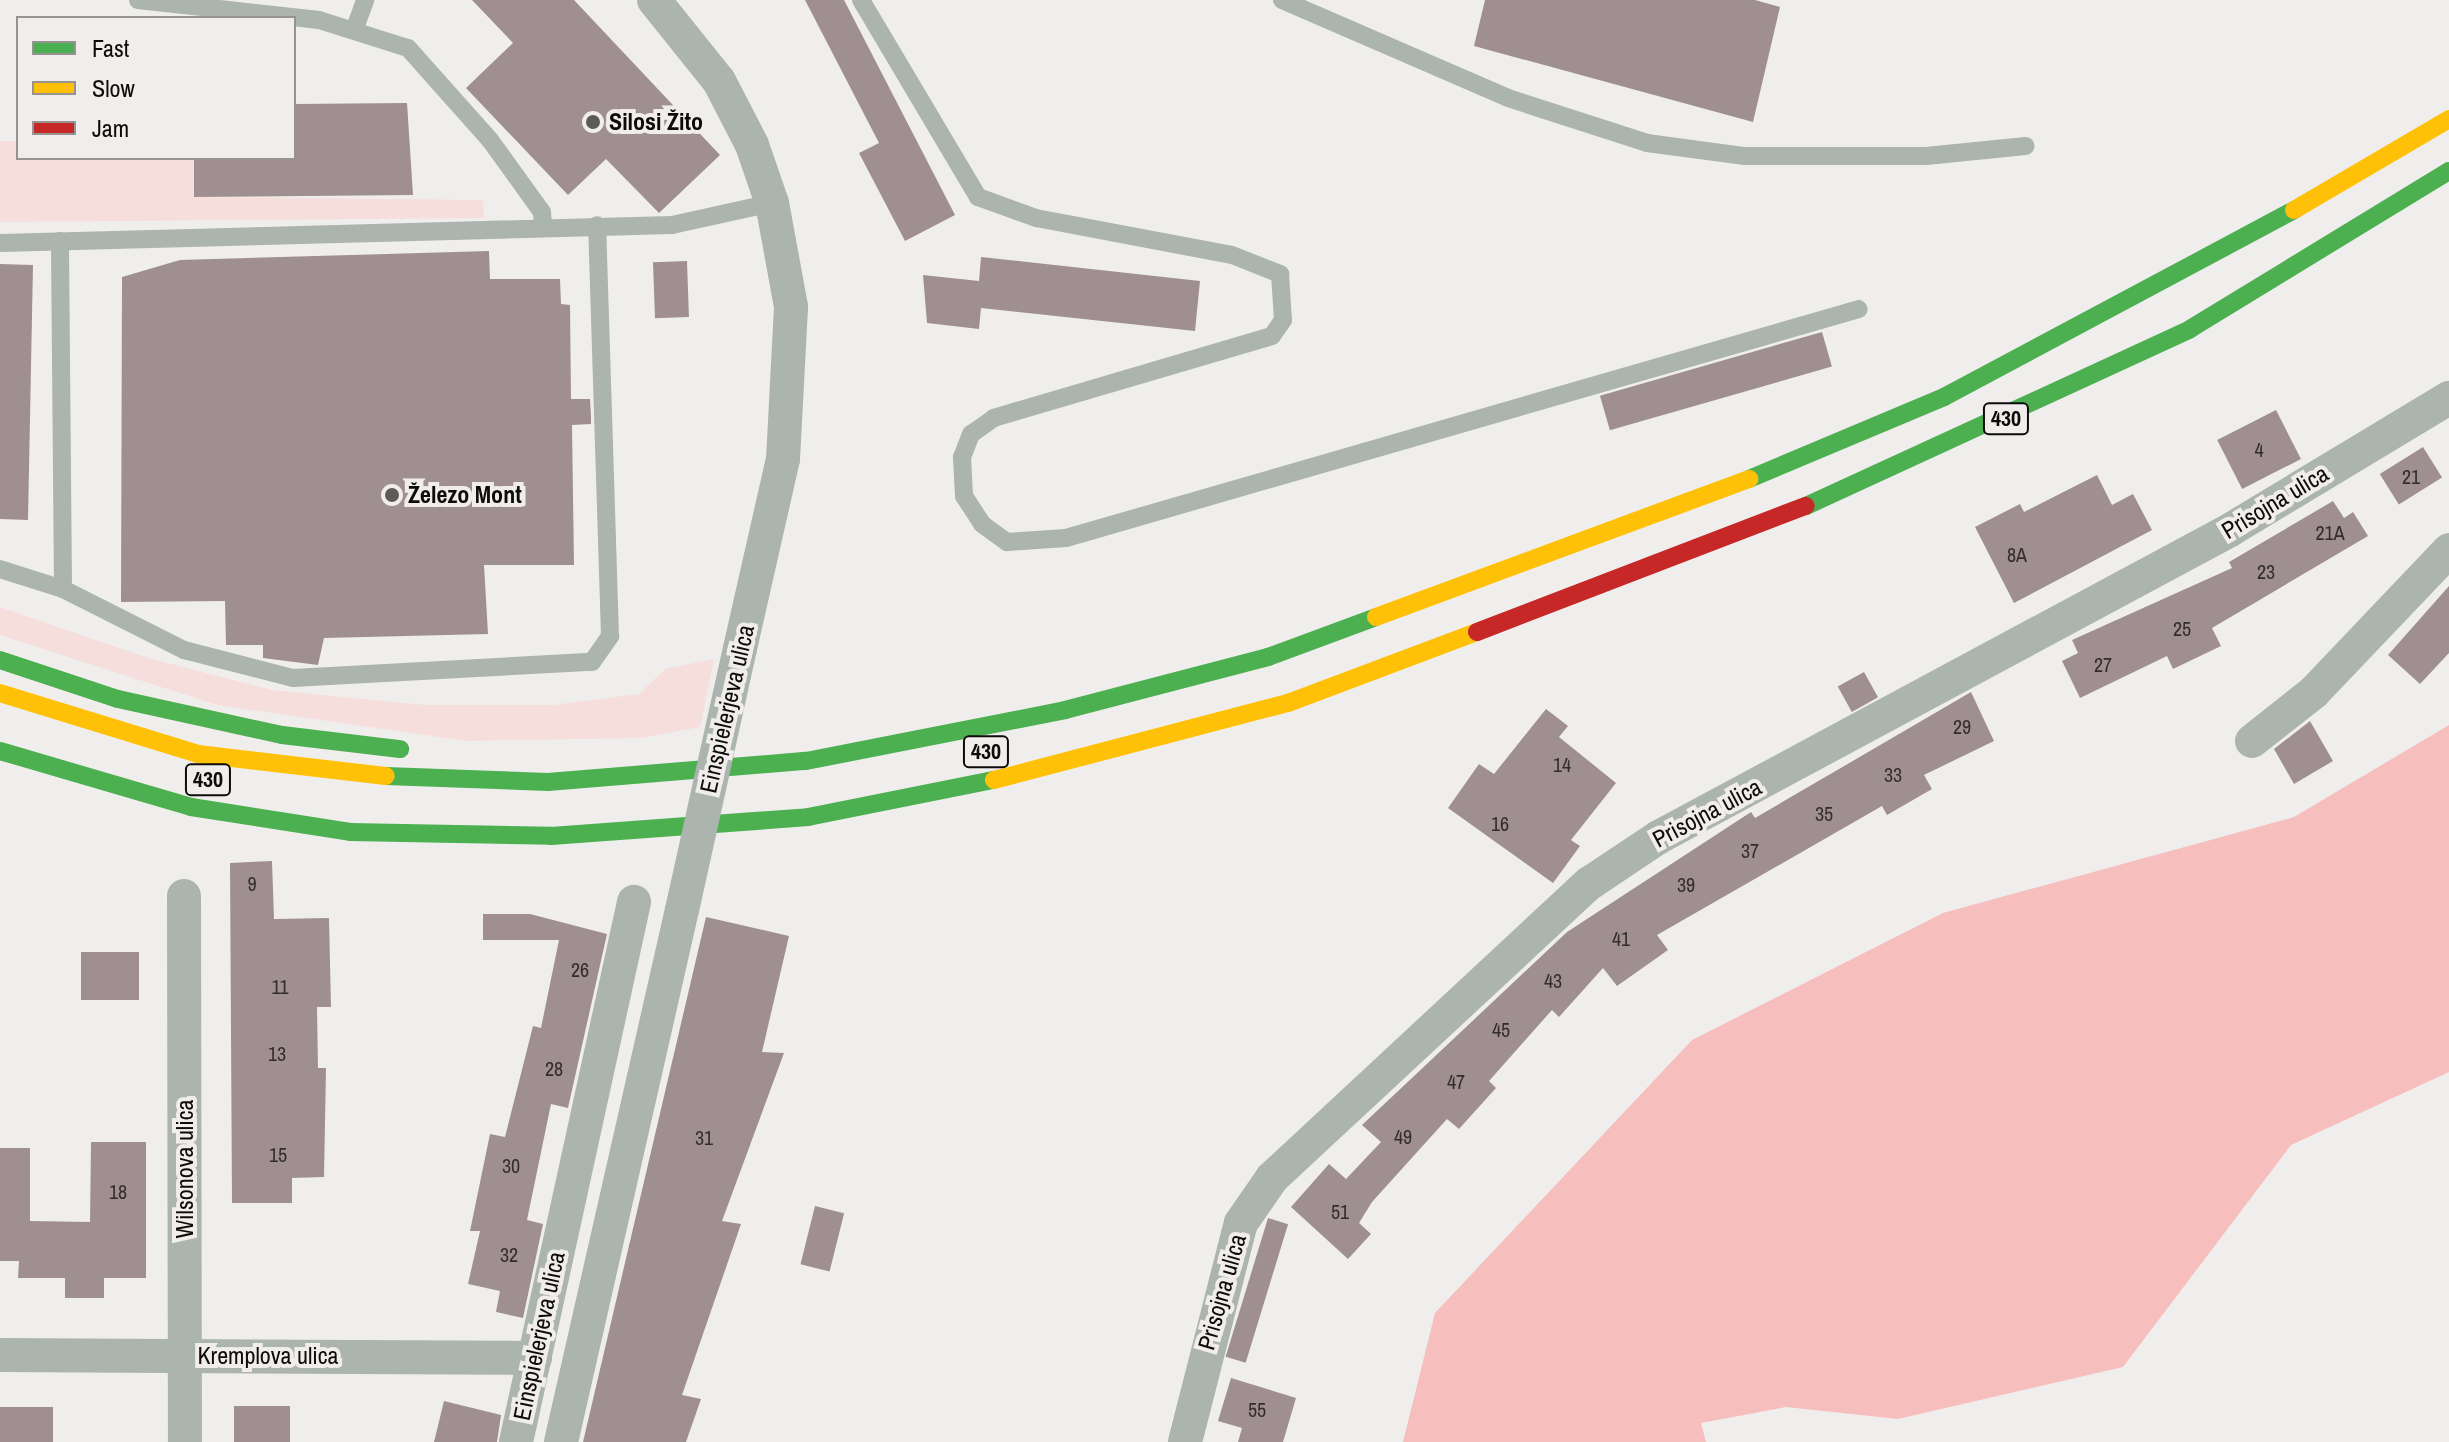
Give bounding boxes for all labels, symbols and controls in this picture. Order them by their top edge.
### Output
legend [16,16,296,160]
text: Fast [92,32,129,64]
text: Slow [92,72,135,104]
place label: Silosi Žito [609,108,703,136]
text: Jam [92,112,129,144]
marker: Silosi Žito [584,113,602,131]
road number: 430 [1982,401,2030,437]
house number: 4 [2254,437,2264,461]
street label: Prisojna ulica [2216,459,2334,545]
house number: 21 [2402,464,2420,488]
place label: Železo Mont [408,481,522,509]
marker: Železo Mont [383,486,401,504]
house number: 21A [2315,520,2345,544]
house number: 8A [2007,542,2027,566]
house number: 23 [2257,559,2275,583]
house number: 25 [2173,616,2191,640]
street label: Einspielerjeva ulica [694,622,760,796]
house number: 27 [2094,652,2112,676]
house number: 29 [1953,714,1971,738]
road number: 430 [962,734,1010,770]
house number: 14 [1553,752,1571,776]
road number: 430 [184,762,232,798]
house number: 33 [1884,762,1902,786]
street label: Prisojna ulica [1648,772,1766,854]
house number: 35 [1815,801,1833,825]
house number: 16 [1491,811,1509,835]
house number: 37 [1741,838,1759,862]
house number: 9 [247,871,257,895]
house number: 39 [1677,872,1695,896]
house number: 41 [1612,926,1630,950]
house number: 26 [571,957,589,981]
house number: 43 [1544,968,1562,992]
house number: 11 [271,974,289,998]
house number: 45 [1492,1017,1510,1041]
house number: 13 [268,1041,286,1065]
house number: 28 [545,1056,563,1080]
house number: 47 [1447,1069,1465,1093]
street label: Wilsonova ulica [171,1100,199,1238]
house number: 49 [1394,1124,1412,1148]
house number: 31 [695,1125,713,1149]
house number: 15 [269,1142,287,1166]
house number: 30 [502,1153,520,1177]
house number: 18 [109,1179,127,1203]
house number: 51 [1331,1199,1349,1223]
street label: Prisojna ulica [1192,1231,1252,1353]
house number: 32 [500,1242,518,1266]
street label: Einspielerjeva ulica [507,1249,571,1423]
street label: Kremplova ulica [197,1342,339,1370]
house number: 55 [1248,1397,1266,1421]

